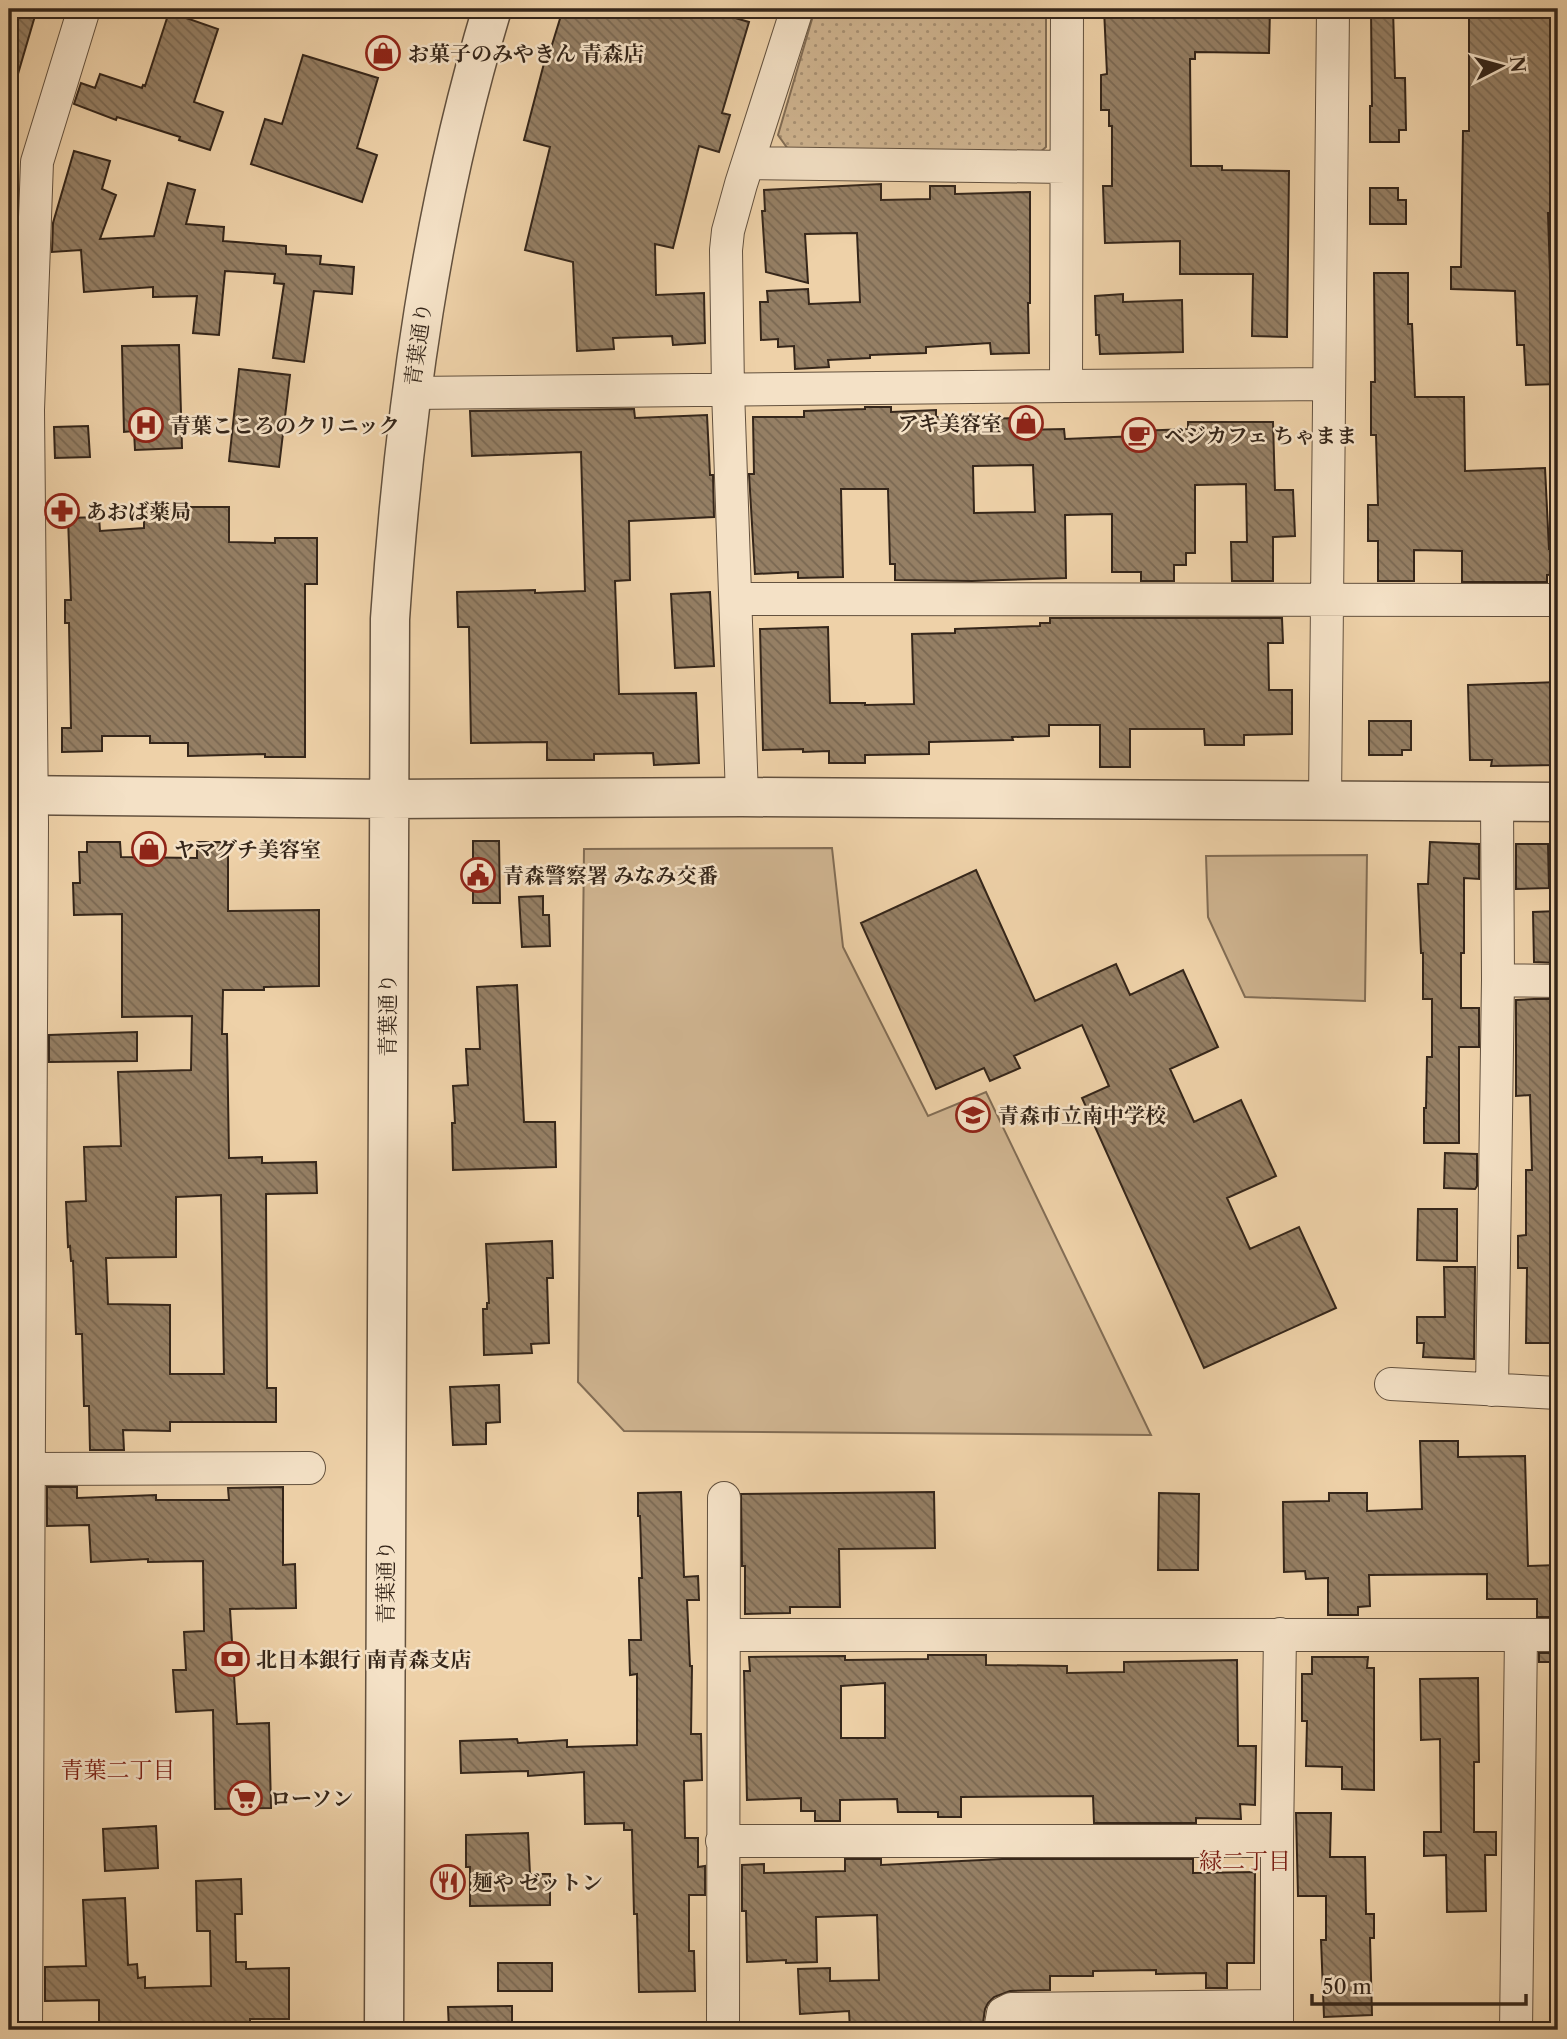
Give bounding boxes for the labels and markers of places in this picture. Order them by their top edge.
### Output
shop icon: お菓子のみやきん 青森店 [364,34,402,72]
place label: お菓子のみやきん 青森店 [408,41,644,66]
shop icon: アキ美容室 [1007,404,1045,442]
hospital icon: 青葉こころのクリニック [127,406,165,444]
place label: アキ美容室 [898,411,1002,436]
place label: 青葉こころのクリニック [170,413,400,438]
cafe icon: ベジカフェ ちゃまま [1120,416,1158,454]
place label: ベジカフェ ちゃまま [1164,423,1357,448]
pharmacy icon: あおば薬局 [43,492,81,530]
place label: あおば薬局 [86,499,191,524]
shop icon: ヤマグチ美容室 [130,830,168,868]
place label: ヤマグチ美容室 [174,837,321,862]
public building icon: 青森警察署 みなみ交番 [459,856,497,894]
place label: 青森警察署 みなみ交番 [503,863,718,888]
school or university icon: 青森市立南中学校 [954,1096,992,1134]
place label: 青森市立南中学校 [998,1103,1166,1128]
bank icon: 北日本銀行 南青森支店 [213,1640,251,1678]
place label: 北日本銀行 南青森支店 [256,1647,471,1672]
supermarket icon: ローソン [226,1779,264,1817]
place label: ローソン [270,1786,353,1811]
restaurant icon: 麺や ゼットン [429,1863,467,1901]
place label: 麺や ゼットン [472,1870,603,1895]

